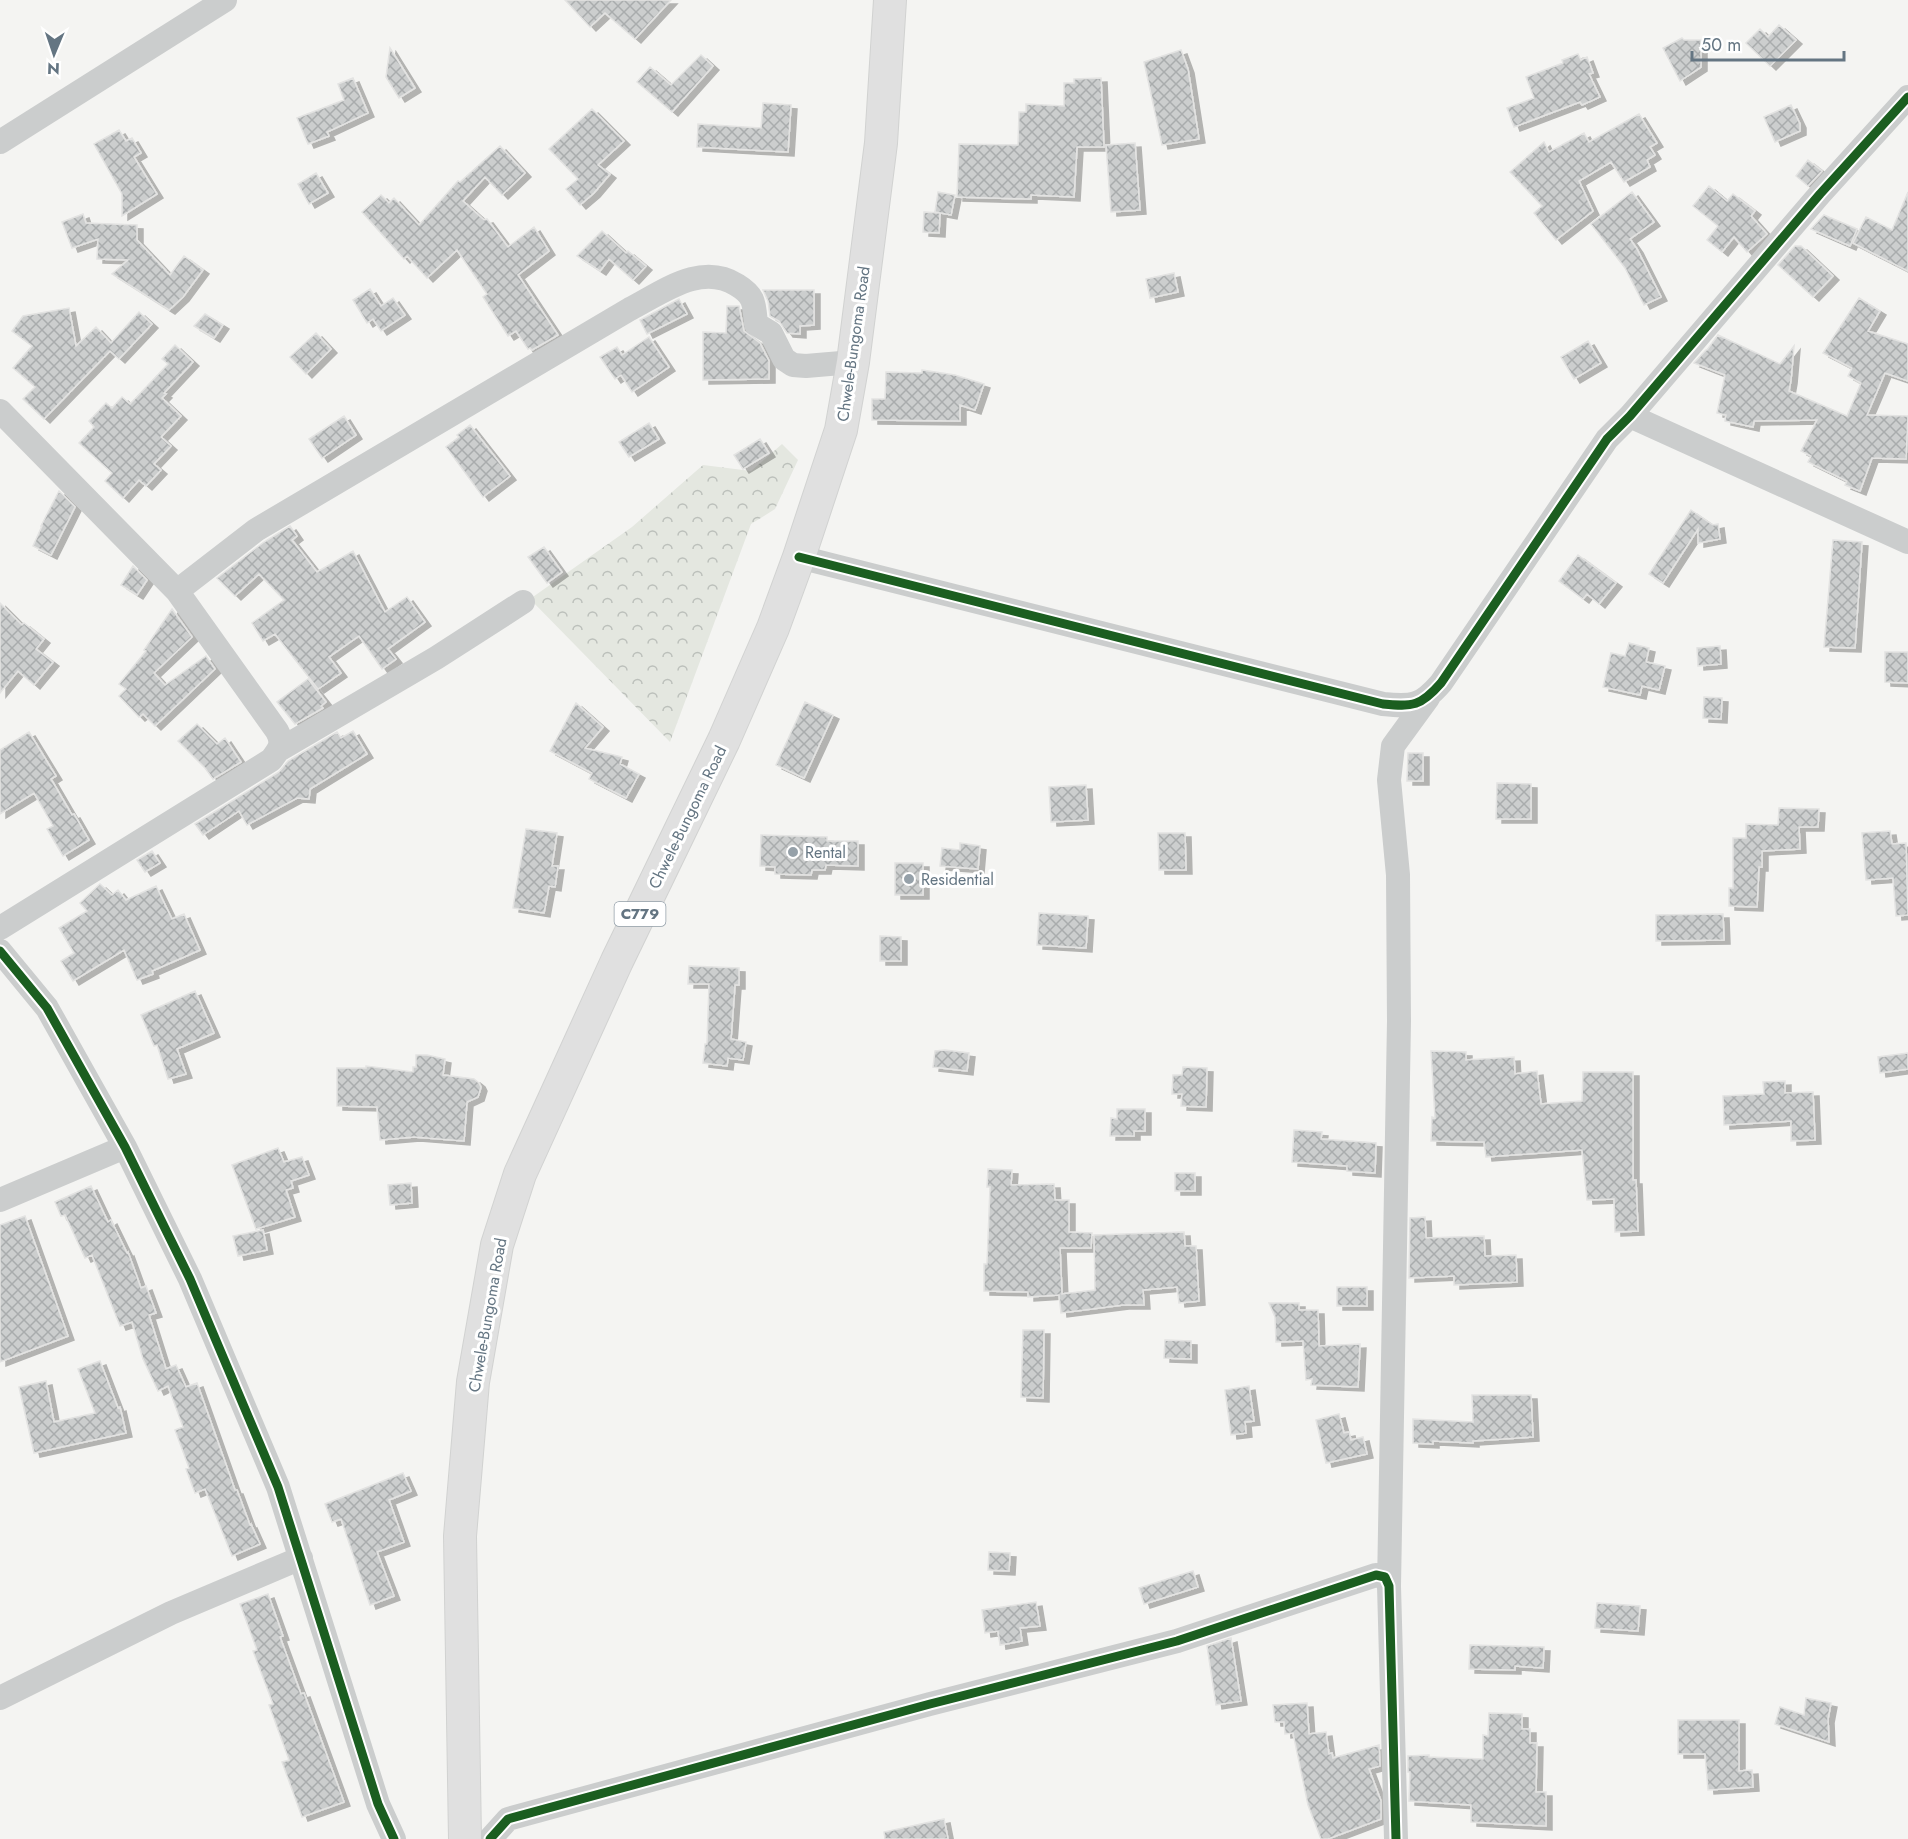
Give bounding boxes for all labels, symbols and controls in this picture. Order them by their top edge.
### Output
north arrow [24,24,84,84]
scale bar [1692,24,1844,62]
text: 50 m [1701,32,1741,58]
text: N [47,57,60,80]
street label: Chwele-Bungoma Road [831,265,876,423]
street label: Chwele-Bungoma Road [643,742,732,893]
place label: Rental [805,841,846,864]
marker: Rental [786,845,800,859]
place label: Residential [921,868,994,891]
marker: Residential [902,872,916,886]
road number: C779 [614,902,666,926]
street label: Chwele-Bungoma Road [463,1236,512,1394]

